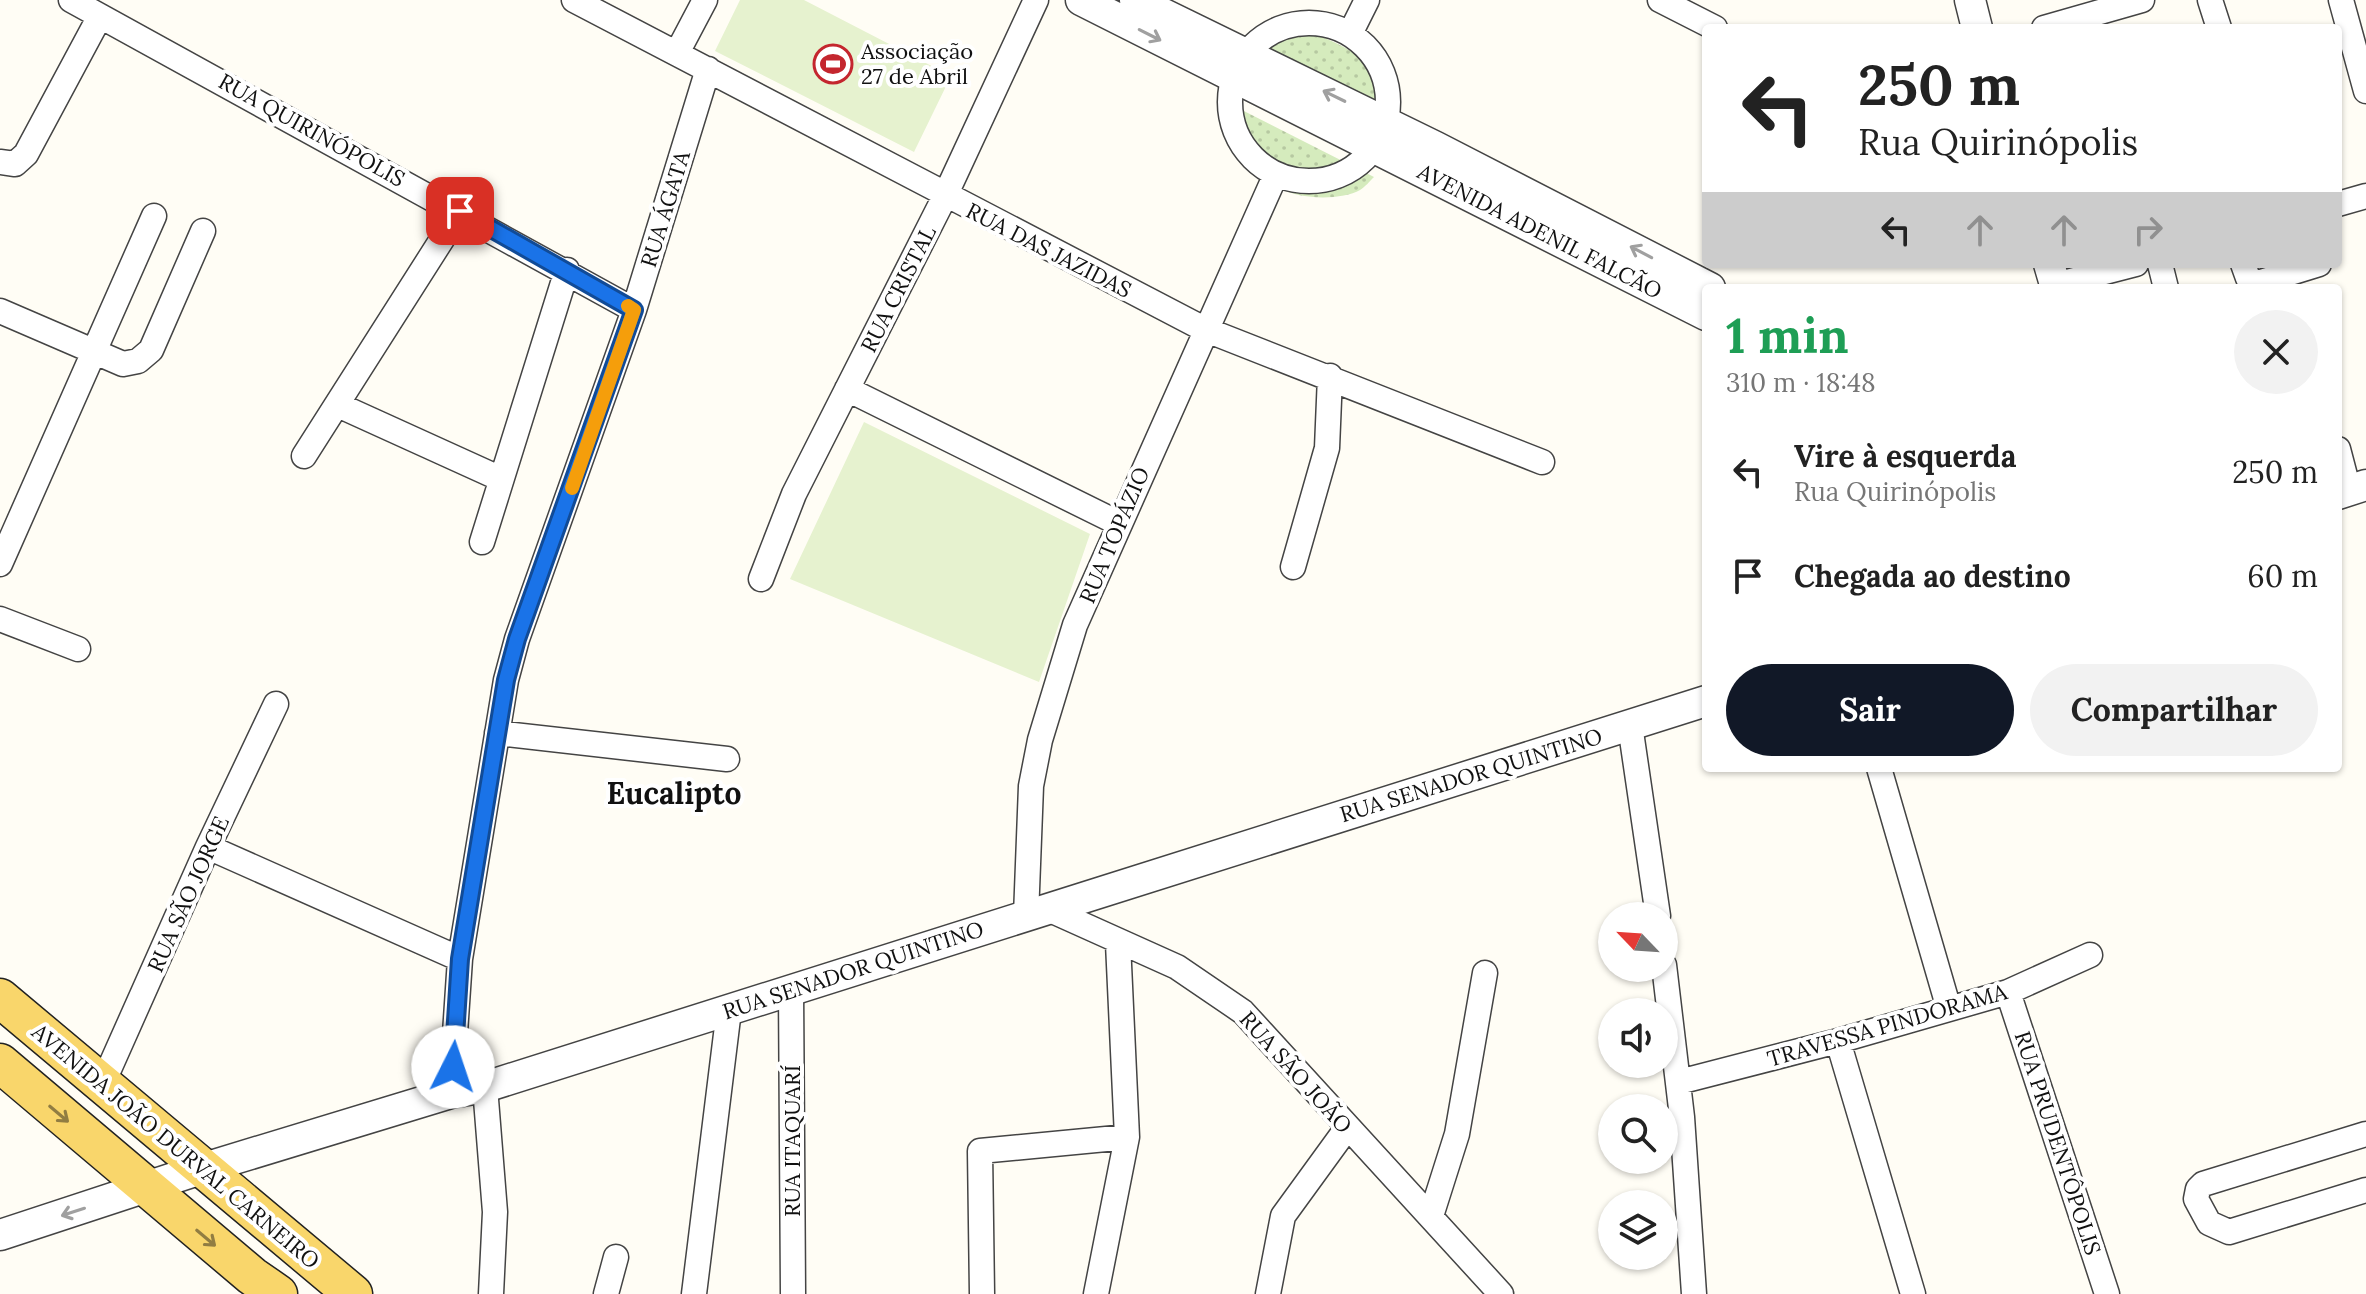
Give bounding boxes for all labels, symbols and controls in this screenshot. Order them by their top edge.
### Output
one-way arrow [1138,28,1162,43]
place label: Associação 27 de Abril [860,37,973,90]
sports icon: Associação 27 de Abril [812,43,854,85]
text: 250 m [1858,49,2020,120]
icon: left [1726,56,1830,160]
street label: RUA QUIRINÓPOLIS [214,67,410,193]
one-way arrow [1322,88,1346,103]
text: Rua Quirinópolis [1858,119,2138,165]
street label: RUA ÁGATA [634,146,696,271]
street label: AVENIDA ADENIL FALCÃO [1412,157,1667,305]
pin [426,177,494,245]
icon: arrive [438,189,482,233]
street label: RUA DAS JAZIDAS [962,196,1136,304]
icon: left [1874,208,1918,252]
icon: ahead [1958,208,2002,252]
icon: ahead [2042,208,2086,252]
icon: right [2126,208,2170,252]
street label: RUA CRISTAL [854,221,942,357]
one-way arrow [1629,243,1653,259]
text: 1 min [1726,305,1849,366]
button: close [2234,310,2318,394]
text: 310 m · 18:48 [1726,366,1876,399]
text: Vire à esquerda [1794,437,2016,475]
icon: left [1726,450,1770,494]
text: 250 m [2232,453,2318,491]
street label: RUA TOPÁZIO [1073,463,1155,607]
text: Rua Quirinópolis [1794,475,1996,508]
icon: arrive [1726,554,1770,598]
text: Chegada ao destino [1794,557,2071,595]
text: 60 m [2247,557,2318,595]
button: Sair [1726,664,2014,756]
button: Compartilhar [2030,664,2318,756]
street label: RUA SENADOR QUINTINO [1336,722,1606,828]
district label: Eucalipto [607,774,741,812]
street label: RUA SÃO JORGE [141,811,235,977]
north arrow [1598,902,1678,982]
map controls [1598,902,1678,1270]
street label: RUA SENADOR QUINTINO [719,915,987,1025]
street label: TRAVESSA PINDORAMA [1764,977,2011,1073]
button: sound [1598,998,1678,1078]
street label: RUA SÃO JOÃO [1234,1005,1358,1139]
street label: AVENIDA JOÃO DURVAL CARNEIRO [26,1017,326,1275]
position arrow [411,1025,495,1109]
street label: RUA PRUDENTÔPOLIS [2009,1027,2107,1259]
street label: RUA ITAQUARÍ [778,1065,806,1217]
button: search [1598,1094,1678,1174]
one-way arrow [49,1104,69,1122]
button: layers [1598,1190,1678,1270]
one-way arrow [61,1205,86,1220]
one-way arrow [196,1229,216,1247]

